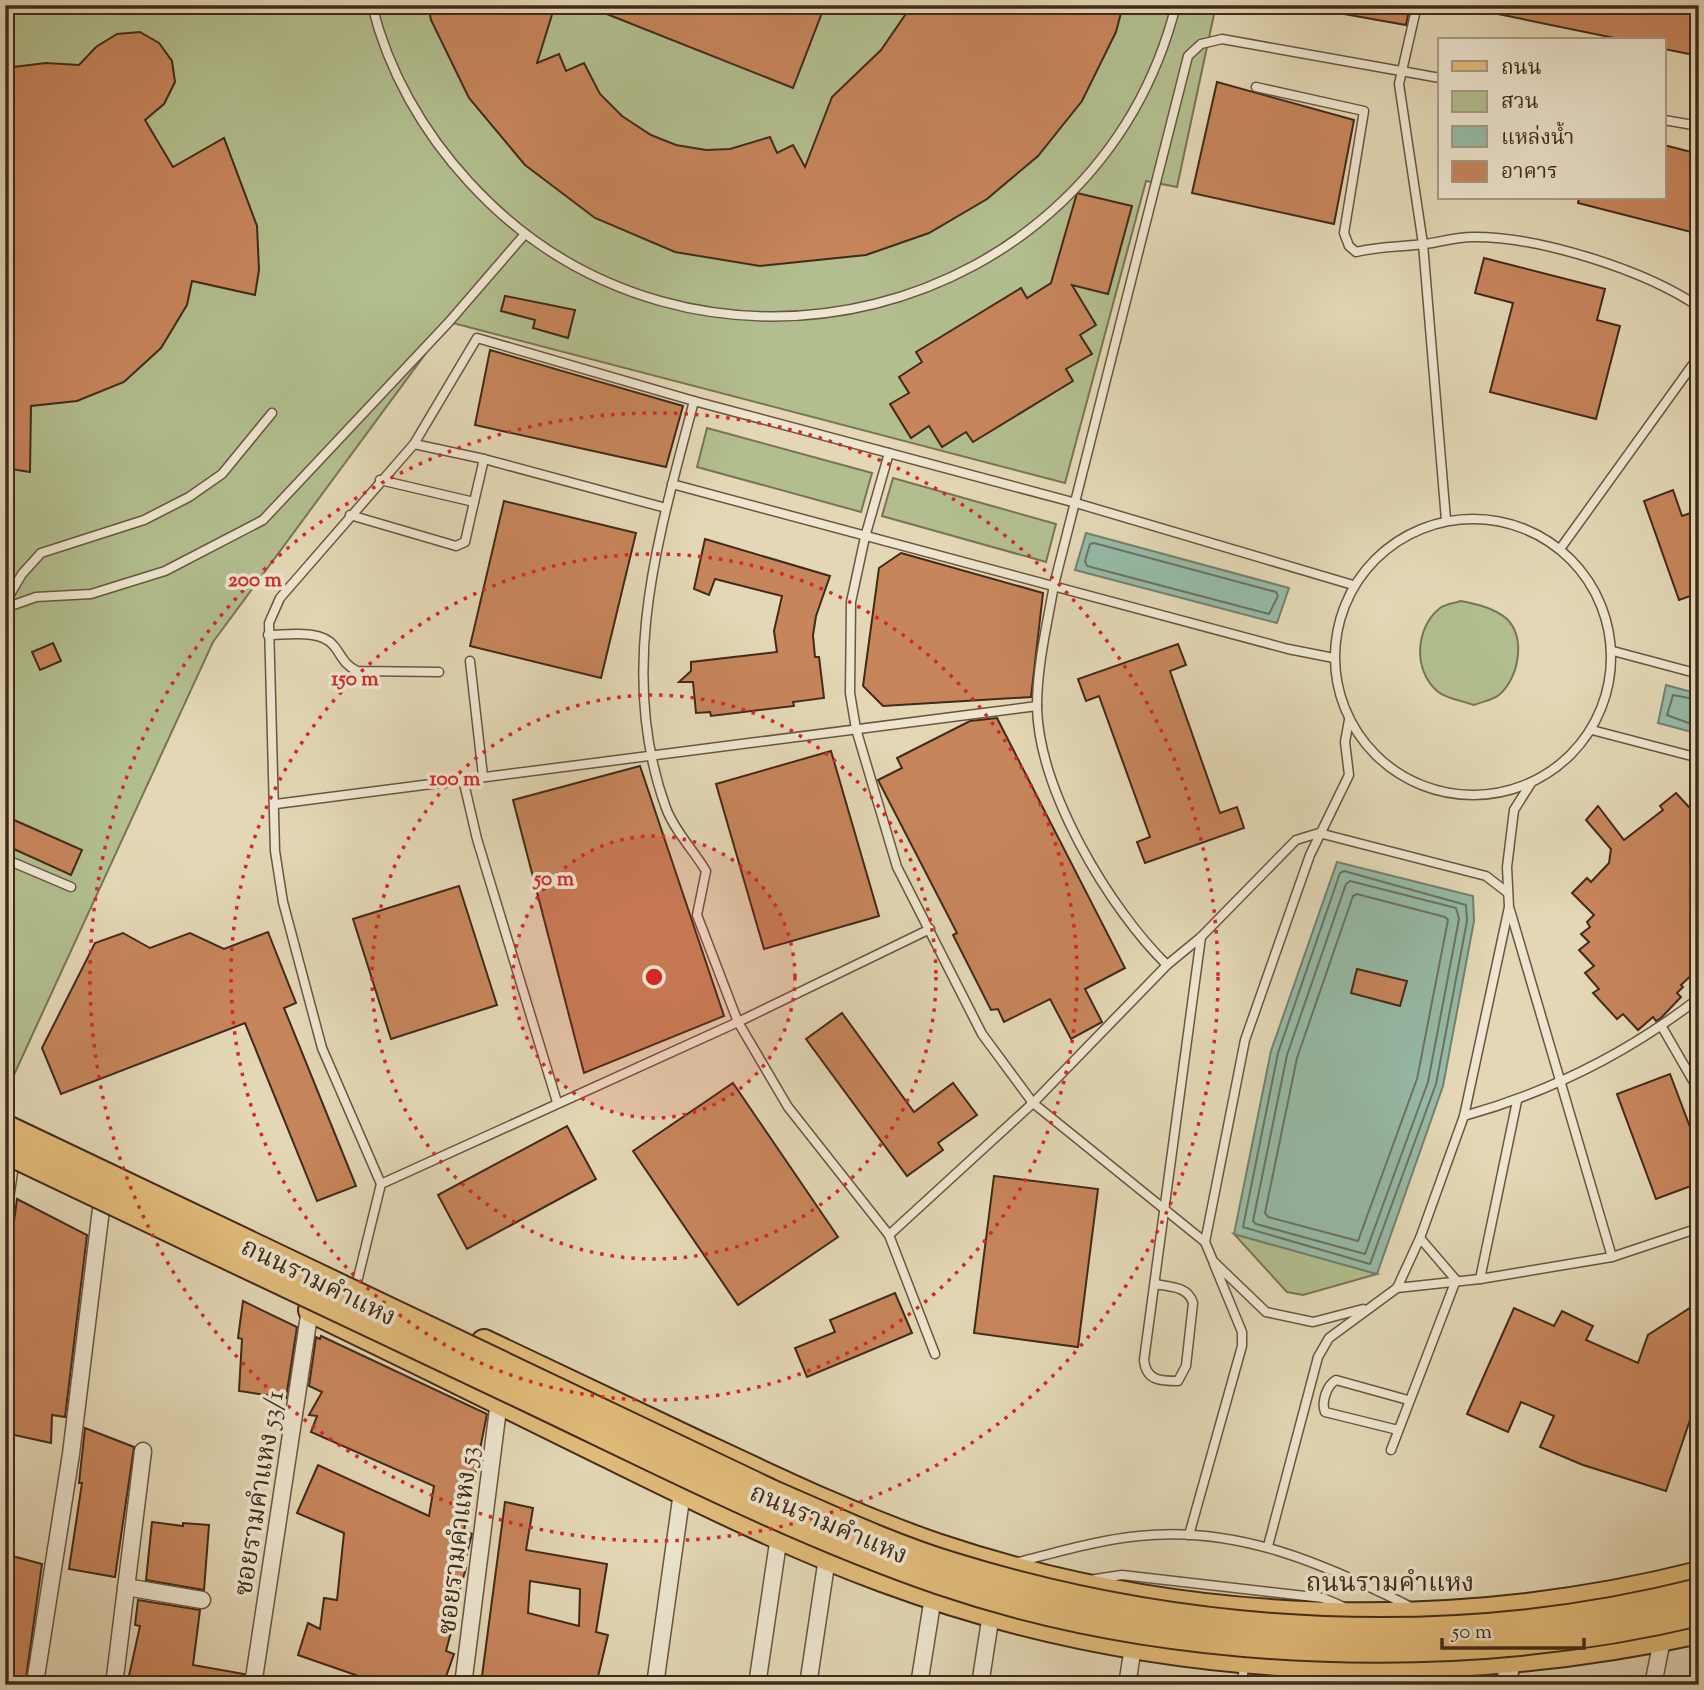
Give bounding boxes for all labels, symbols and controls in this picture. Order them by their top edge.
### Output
legend [1438,38,1666,200]
text: ถนน [1501,54,1542,84]
text: สวน [1501,88,1539,118]
text: แหล่งน้ำ [1501,121,1574,154]
text: อาคาร [1501,158,1558,188]
text: 200 m [228,566,283,596]
text: 150 m [331,665,379,695]
text: 100 m [430,765,481,795]
text: 50 m [532,865,575,895]
centre of rings [642,965,666,989]
street label: ถนนรามคำแหง [234,1230,402,1337]
street label: ซอยรามคำแหง 53/1 [226,1388,295,1599]
street label: ซอยรามคำแหง 53 [430,1444,489,1637]
street label: ถนนรามคำแหง [743,1475,913,1575]
street label: ถนนรามคำแหง [1306,1566,1474,1603]
scale bar [1442,1606,1583,1650]
text: 50 m [1451,1618,1492,1648]

